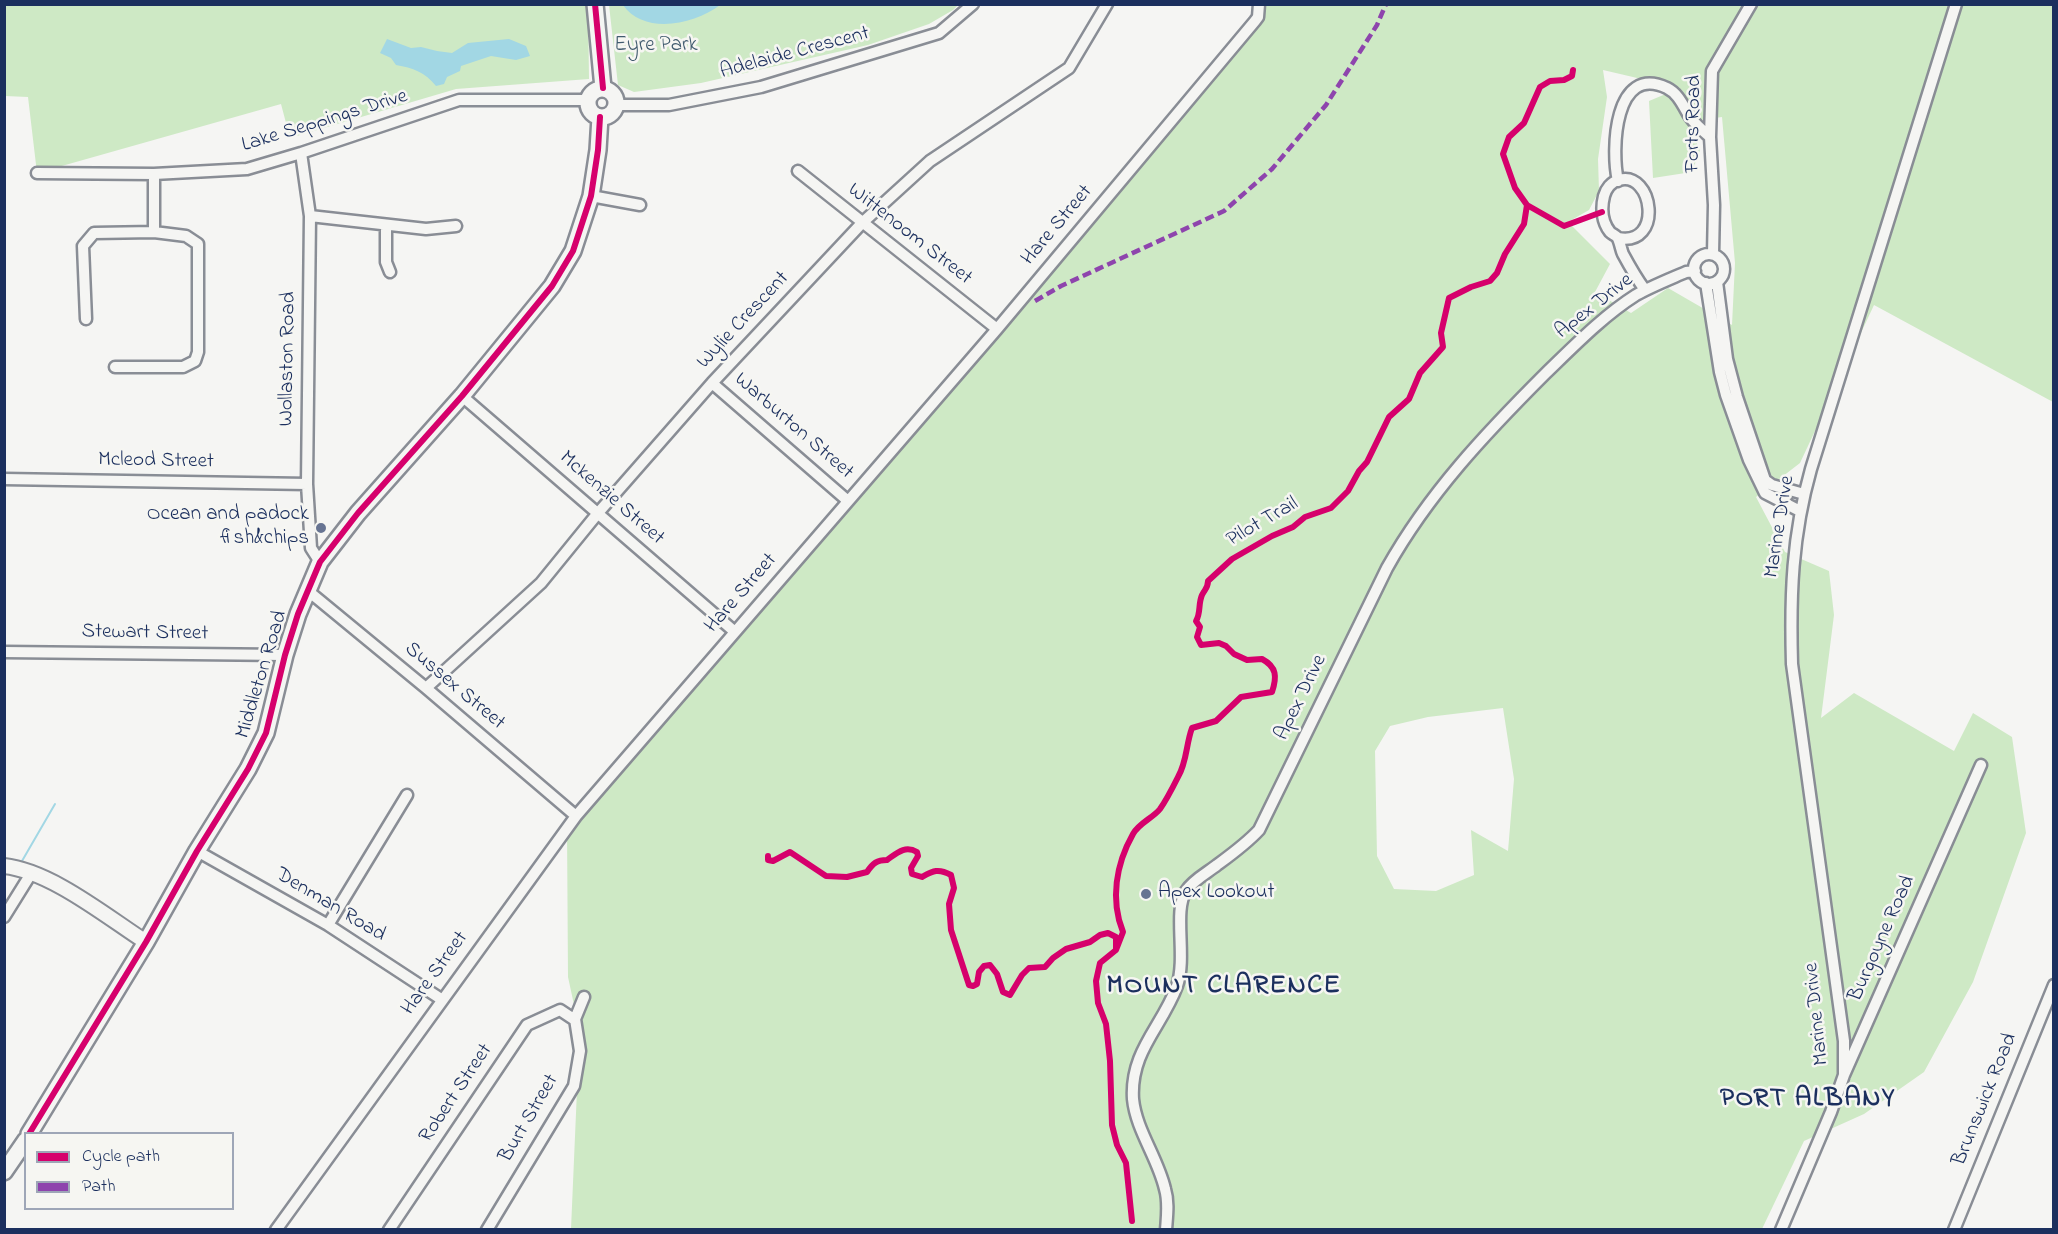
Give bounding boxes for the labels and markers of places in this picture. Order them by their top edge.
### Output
place label: Ocean and padock fish&chips [147,503,309,553]
marker: Ocean and padock fish&chips [314,521,328,535]
place label: Apex Lookout [1158,881,1275,907]
marker: Apex Lookout [1139,887,1153,901]

